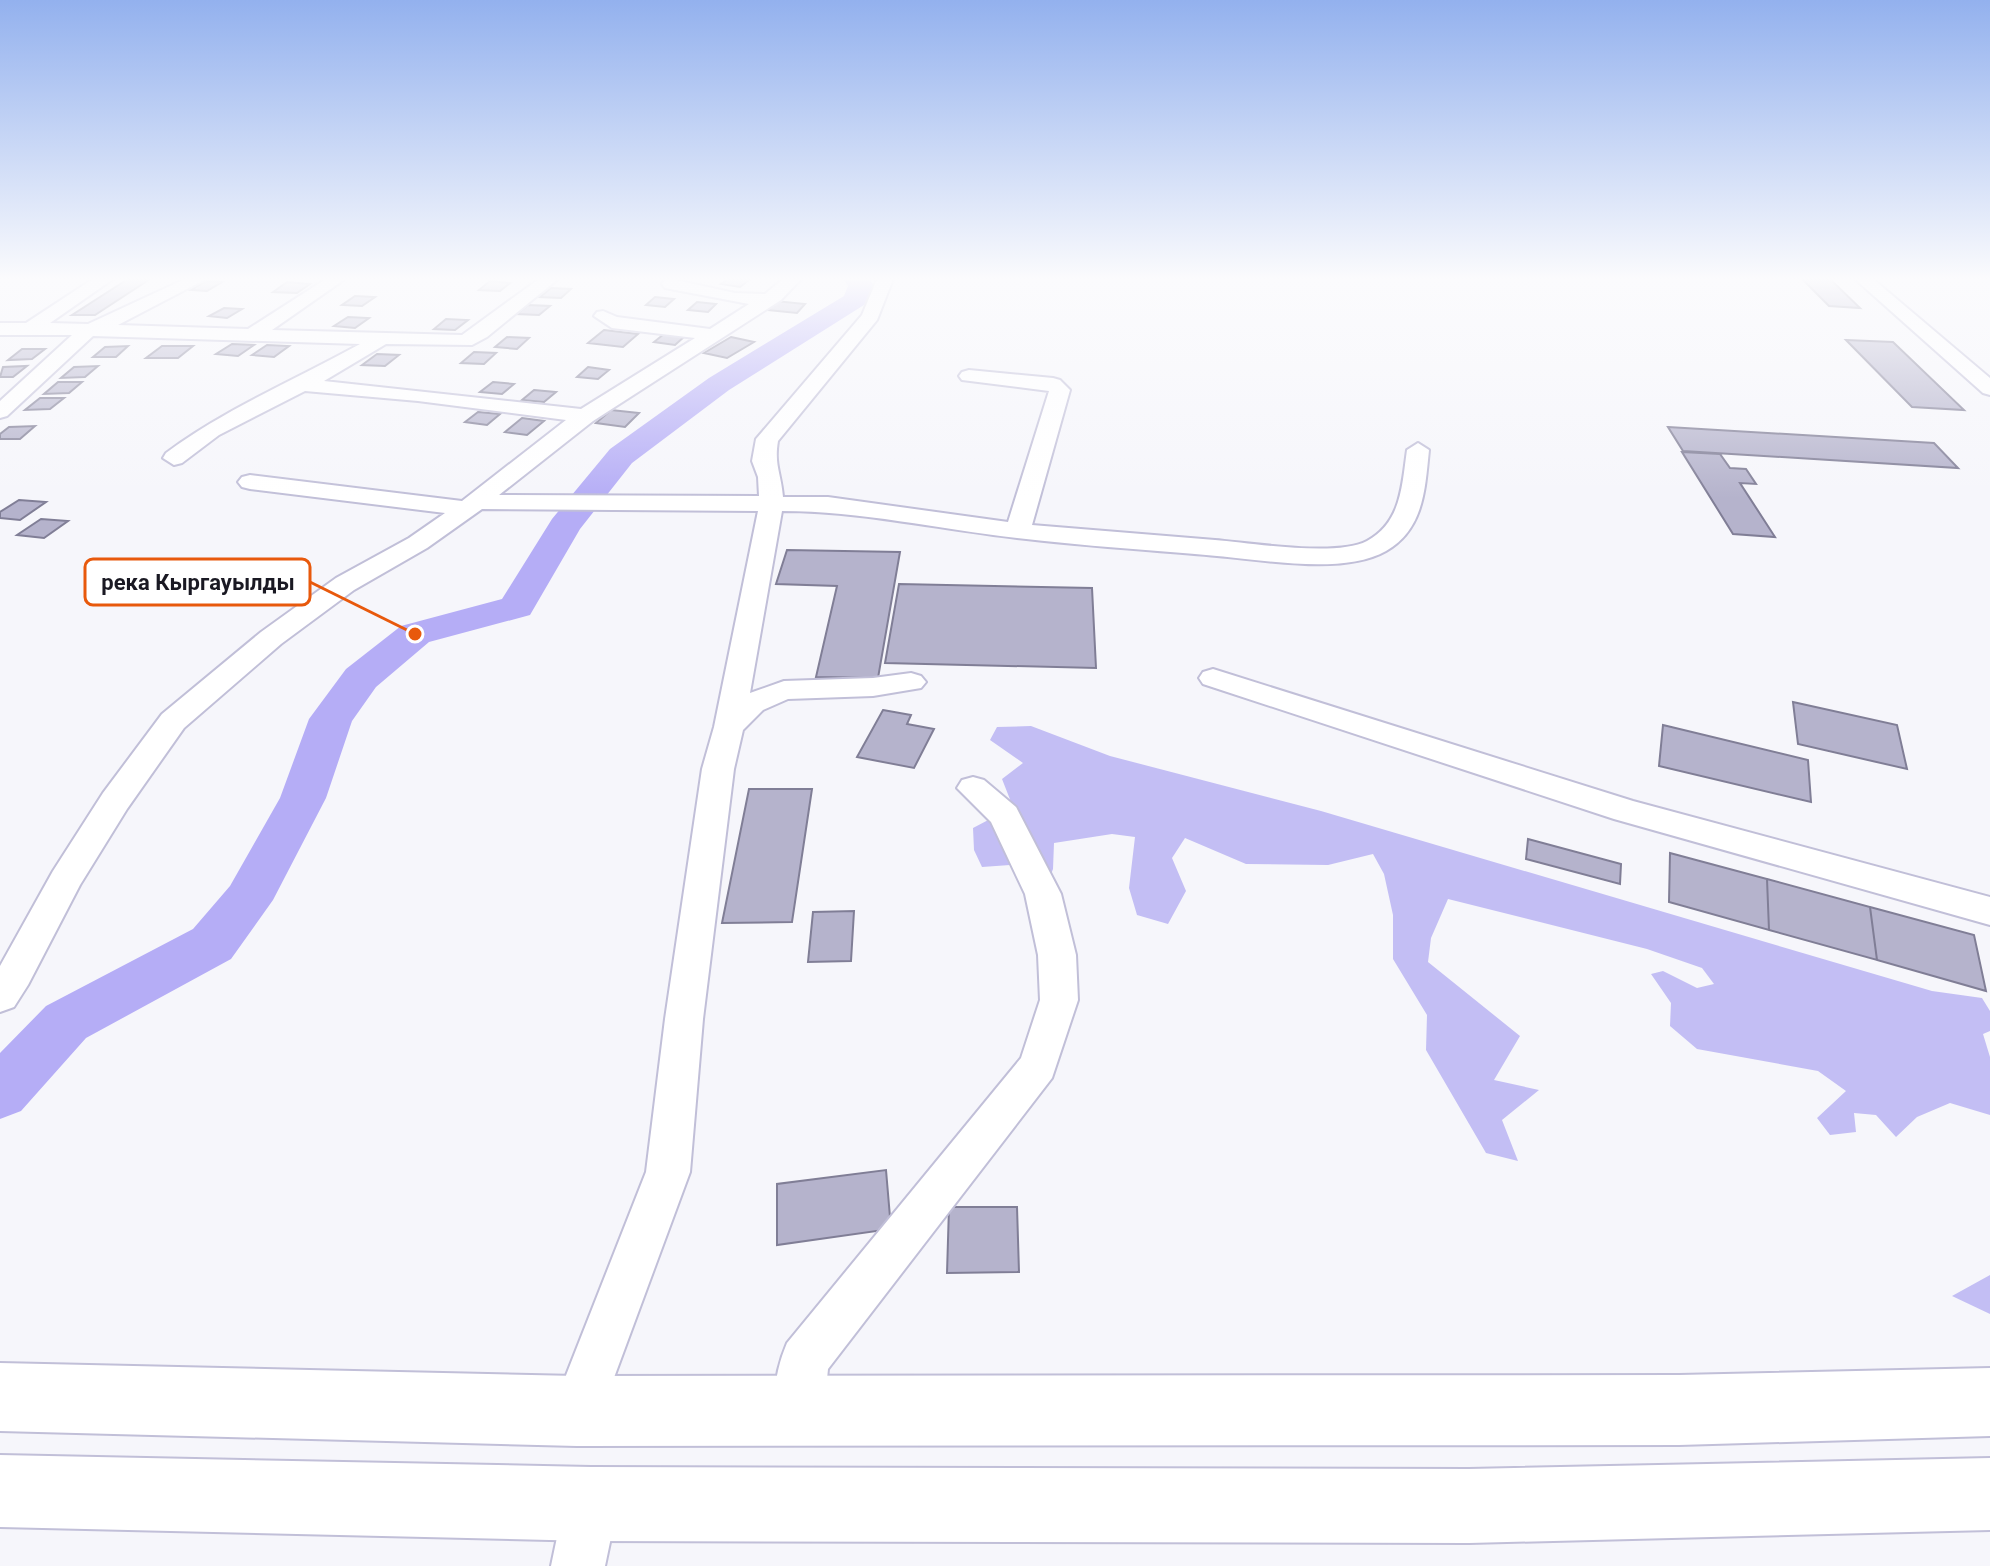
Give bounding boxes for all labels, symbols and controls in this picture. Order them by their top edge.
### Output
callout: река Кыргауылды [85,559,310,605]
text: река Кыргауылды [101,570,295,595]

